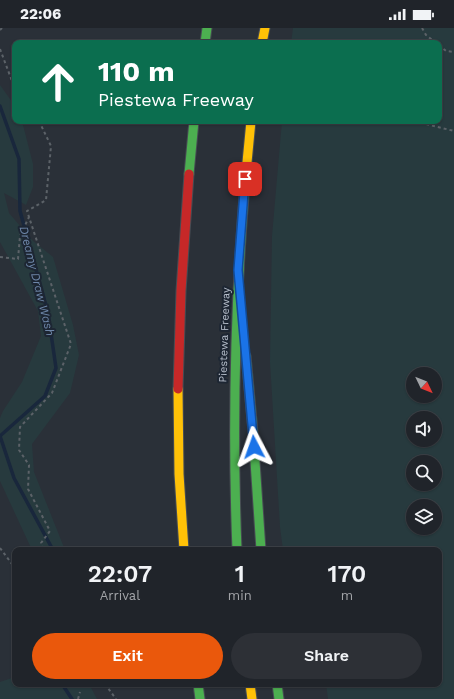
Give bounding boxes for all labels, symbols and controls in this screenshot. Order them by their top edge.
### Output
text: 22:06 [20,5,61,23]
text: 110 m [98,55,175,88]
icon: ahead [32,56,84,108]
text: Piestewa Freeway [98,89,254,110]
pin [228,162,262,196]
icon: arrive [234,168,256,190]
water label: Dreamy Draw Wash [17,225,57,337]
street label: Piestewa Freeway [216,287,233,383]
north arrow [406,367,442,403]
map controls [406,367,442,535]
button: sound [406,411,442,447]
position arrow [233,426,275,468]
button: search [406,455,442,491]
button: layers [406,499,442,535]
text: 22:07 [88,560,152,588]
text: 1 [235,560,245,588]
text: 170 [327,560,366,588]
text: Arrival [100,588,140,603]
text: min [228,588,252,603]
text: m [341,588,353,603]
button: Exit [32,633,223,679]
button: Share [231,633,422,679]

